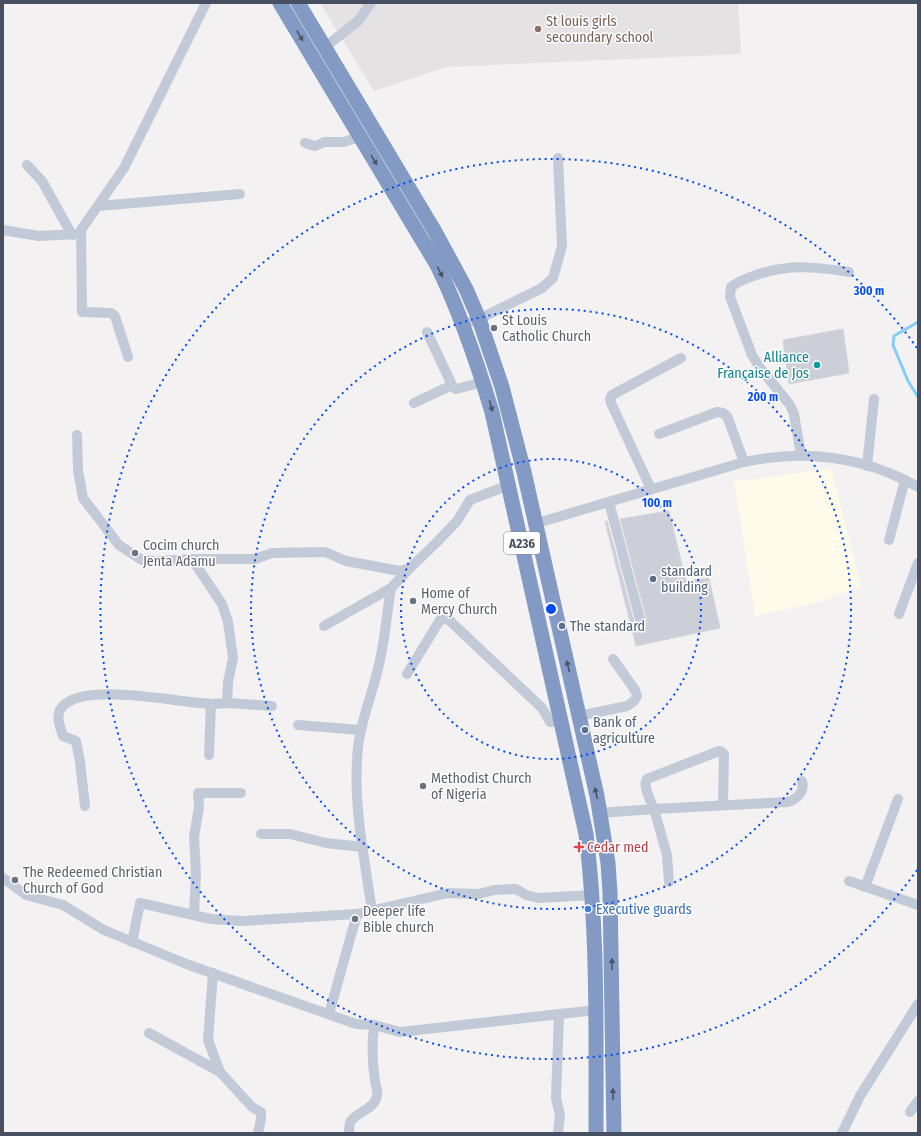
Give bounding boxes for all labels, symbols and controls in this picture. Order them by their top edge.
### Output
place label: St louis girls secoundary school [546,13,654,46]
marker: St louis girls secoundary school [533,24,543,34]
one-way arrow [296,30,303,42]
one-way arrow [370,155,378,165]
one-way arrow [437,266,443,278]
text: 300 m [853,284,884,298]
place label: St Louis Catholic Church [502,312,591,345]
marker: St Louis Catholic Church [489,323,499,333]
place label: Alliance Française de Jos [717,349,809,382]
marker: Alliance Française de Jos [812,360,822,370]
text: 200 m [747,390,778,404]
one-way arrow [488,401,494,413]
text: 100 m [642,496,672,510]
road number: A236 [504,532,540,554]
place label: Cocim church Jenta Adamu [143,537,219,570]
marker: Cocim church Jenta Adamu [130,548,140,558]
place label: standard building [661,563,712,596]
marker: standard building [648,574,658,584]
place label: Home of Mercy Church [421,585,497,618]
marker: Home of Mercy Church [408,596,418,606]
centre of rings [544,602,558,616]
place label: The standard [570,618,645,635]
marker: The standard [557,621,567,631]
one-way arrow [564,660,570,672]
place label: Bank of agriculture [593,714,655,747]
marker: Bank of agriculture [580,725,590,735]
place label: Methodist Church of Nigeria [431,770,532,803]
marker: Methodist Church of Nigeria [418,781,428,791]
one-way arrow [593,787,599,799]
place label: Cedar med [587,839,648,856]
marker: Cedar med [574,842,584,852]
place label: The Redeemed Christian Church of God [23,864,162,897]
marker: The Redeemed Christian Church of God [10,875,20,885]
place label: Executive guards [596,901,692,918]
place label: Deeper life Bible church [363,903,434,936]
marker: Executive guards [583,904,593,914]
marker: Deeper life Bible church [350,914,360,924]
one-way arrow [608,958,615,970]
one-way arrow [610,1087,616,1100]

